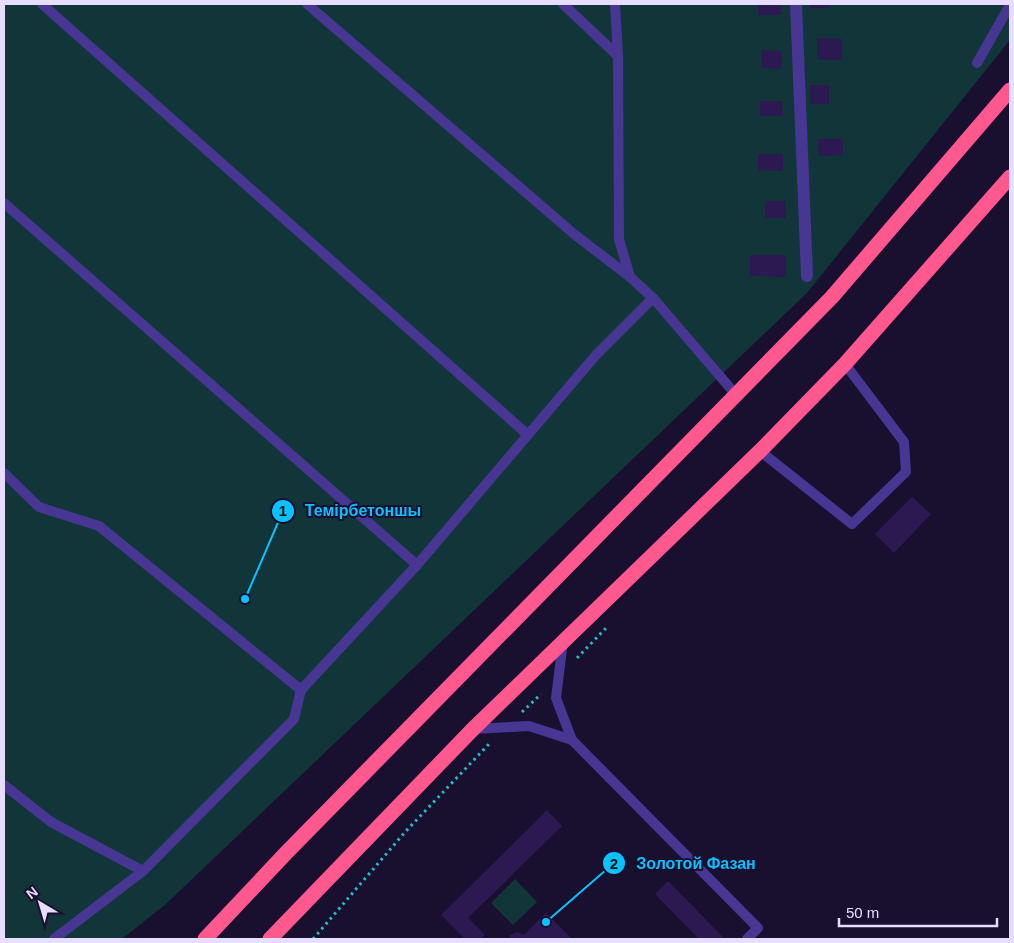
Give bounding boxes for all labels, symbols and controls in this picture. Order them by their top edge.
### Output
callout: Темірбетоншы [270,495,431,526]
text: 1 [279,502,287,519]
text: Темірбетоншы [305,502,421,519]
callout: Золотой Фазан [601,848,766,879]
text: 2 [610,855,618,872]
text: Золотой Фазан [636,855,756,872]
north arrow [15,878,65,928]
text: N [23,883,41,902]
scale bar [839,896,996,928]
text: 50 m [846,904,879,921]

